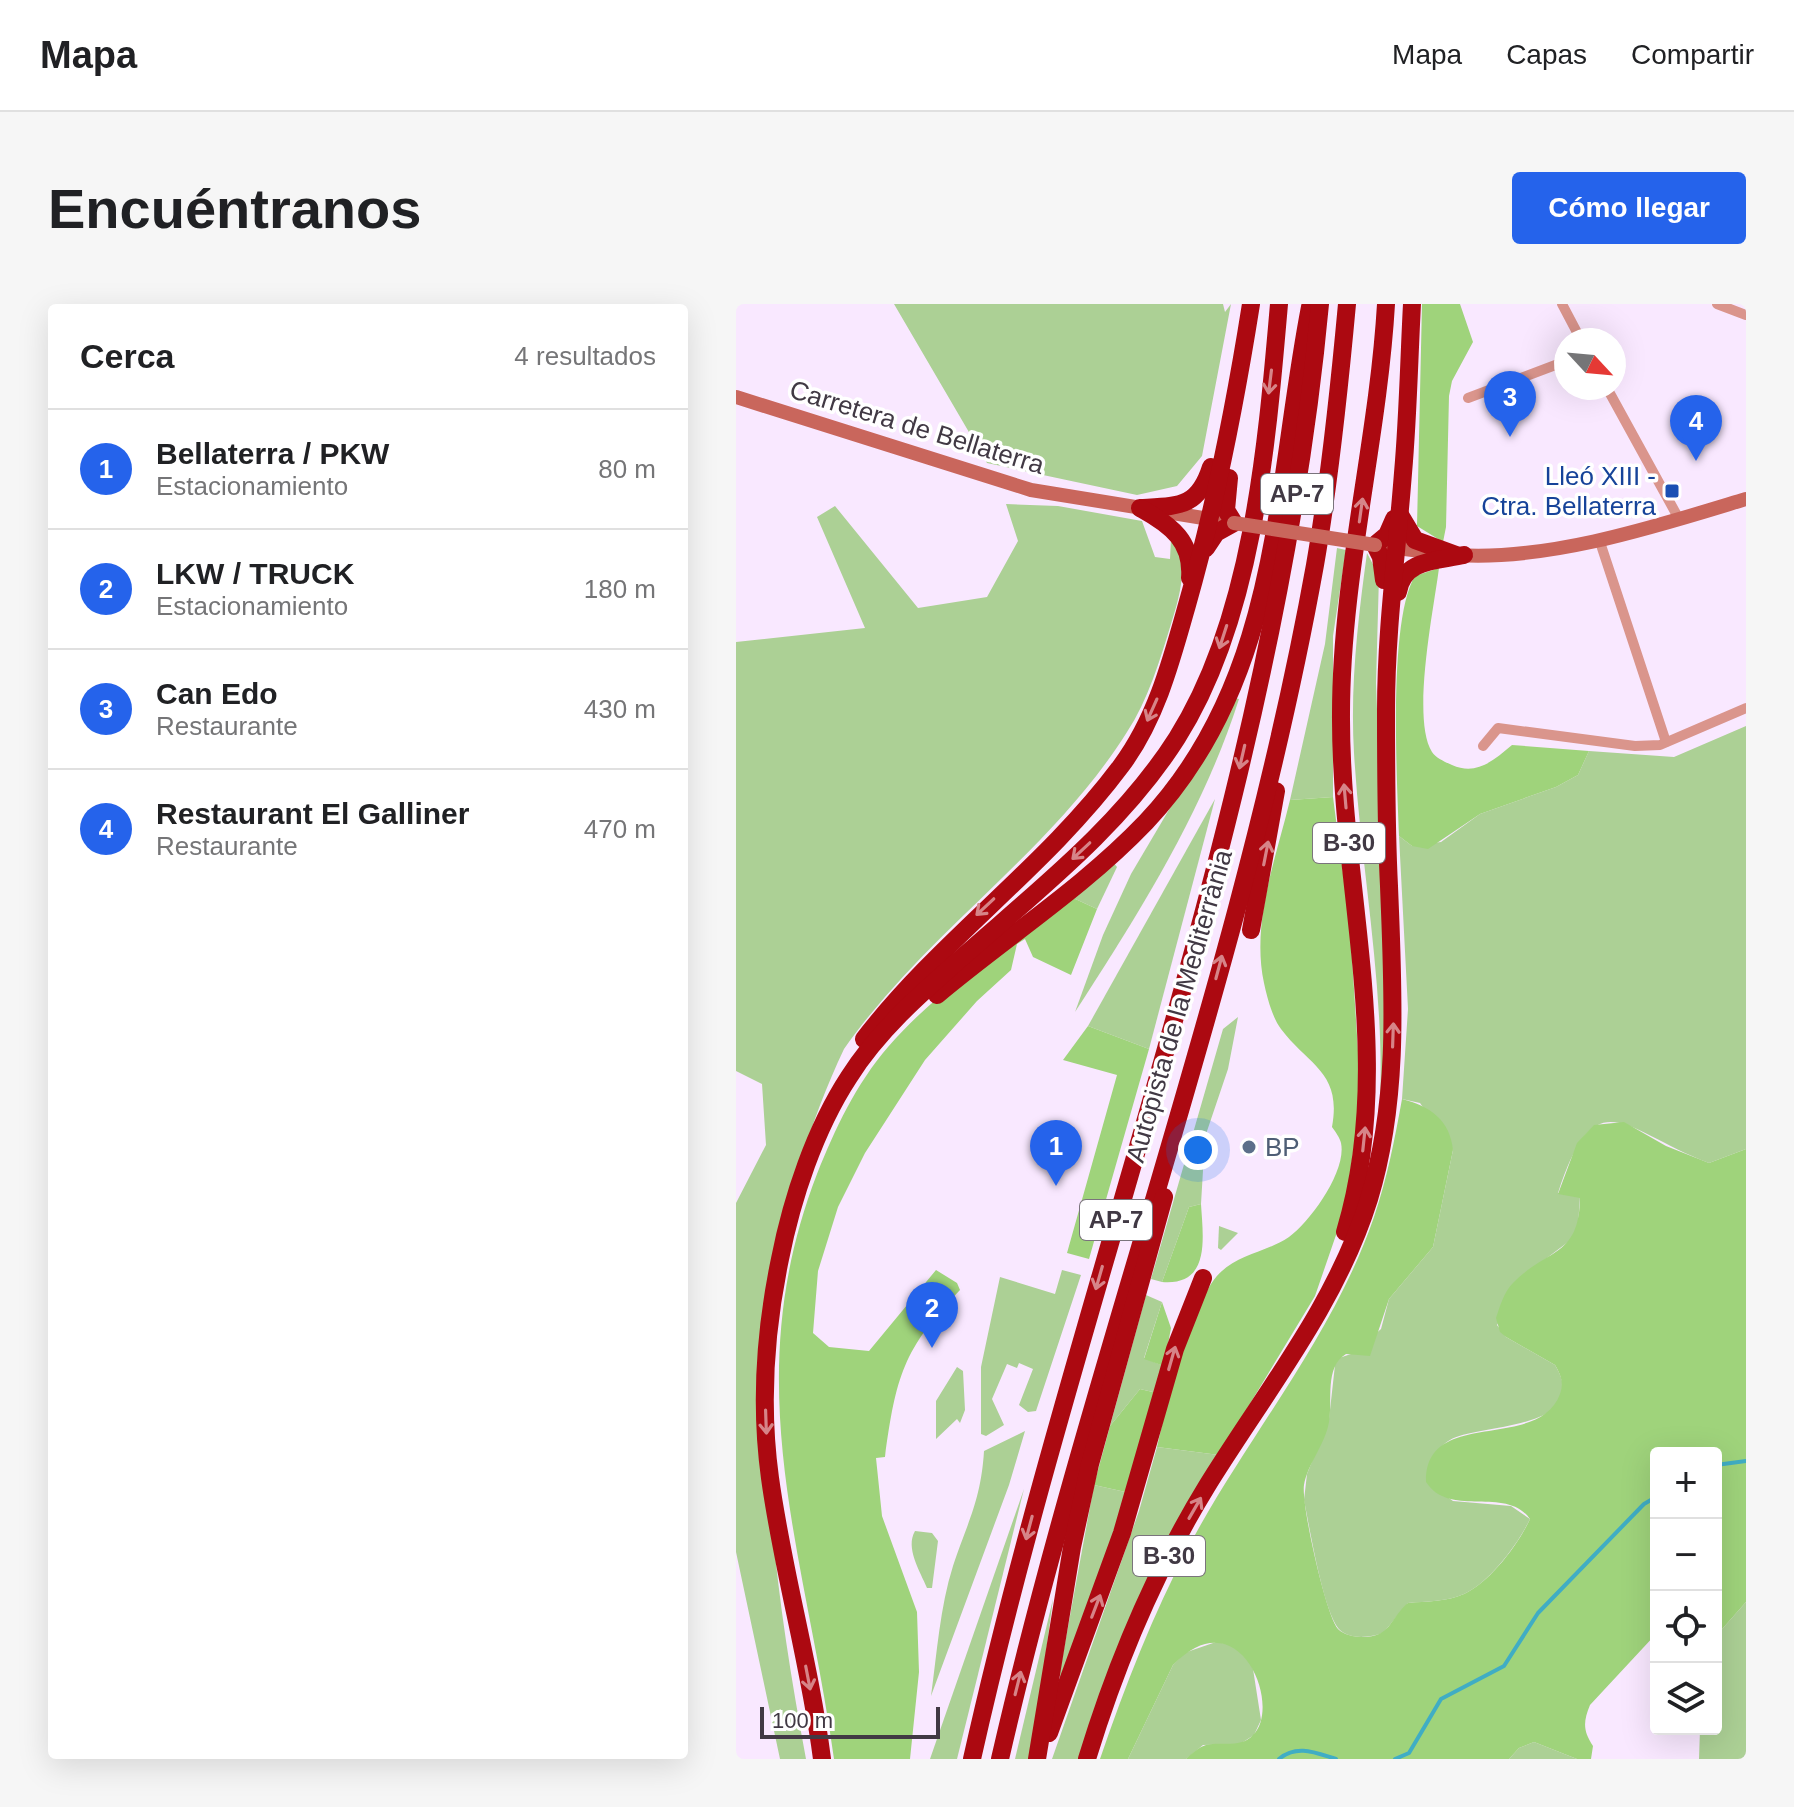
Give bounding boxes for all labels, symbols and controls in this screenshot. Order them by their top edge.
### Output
text: Mapa [40,34,137,76]
text: Mapa [1392,39,1462,70]
text: Capas [1506,39,1587,70]
text: Compartir [1631,39,1754,70]
button: Cómo llegar [1512,172,1746,244]
text: Encuéntranos [48,177,421,240]
north arrow [1554,328,1626,400]
text: Cerca [80,337,175,375]
text: 4 resultados [514,341,656,371]
one-way arrow [1263,368,1278,394]
pin: 3 [1484,371,1536,437]
street label: Carretera de Bellaterra [786,374,1048,480]
pin: 4 [1670,395,1722,461]
text: Bellaterra / PKW [156,437,389,470]
text: 1 [99,454,113,484]
text: 80 m [598,454,656,484]
place label: Lleó XIII - Ctra. Bellaterra [1481,461,1657,521]
text: Estacionamiento [156,471,348,501]
road number: AP-7 [1261,474,1333,514]
marker: Lleó XIII - Ctra. Bellaterra [1663,482,1681,500]
one-way arrow [1354,498,1369,523]
text: LKW / TRUCK [156,557,354,590]
text: 2 [99,574,113,604]
text: 180 m [584,574,656,604]
text: Estacionamiento [156,591,348,621]
one-way arrow [1215,624,1230,649]
text: Can Edo [156,677,278,710]
text: 3 [99,694,113,724]
text: 430 m [584,694,656,724]
one-way arrow [1144,698,1159,722]
text: Restaurante [156,711,298,741]
one-way arrow [1234,744,1249,770]
one-way arrow [1337,784,1352,810]
text: Restaurant El Galliner [156,797,469,830]
text: 4 [99,814,113,844]
text: 470 m [584,814,656,844]
road number: B-30 [1313,823,1385,863]
text: Restaurante [156,831,298,861]
one-way arrow [1071,841,1091,860]
one-way arrow [1260,841,1275,866]
street label: Autopista de la Mediterrània [1120,846,1238,1166]
one-way arrow [976,898,996,916]
one-way arrow [1212,955,1227,981]
one-way arrow [1386,1022,1401,1049]
pin: 1 [1030,1120,1082,1186]
one-way arrow [1357,1126,1372,1153]
your location [1178,1130,1218,1170]
place label: BP [1265,1132,1300,1162]
marker: BP [1240,1138,1258,1156]
road number: AP-7 [1080,1200,1152,1240]
one-way arrow [1091,1265,1105,1290]
pin: 2 [906,1282,958,1348]
one-way arrow [1165,1345,1180,1371]
one-way arrow [759,1408,774,1435]
map controls [1650,1447,1722,1735]
button: + [1650,1447,1722,1519]
one-way arrow [1188,1496,1203,1520]
one-way arrow [1021,1515,1036,1541]
button: − [1650,1519,1722,1591]
road number: B-30 [1133,1536,1205,1576]
button: locate [1650,1591,1722,1663]
one-way arrow [1090,1594,1104,1619]
button: layers [1650,1663,1722,1735]
one-way arrow [802,1665,817,1690]
one-way arrow [1011,1671,1026,1696]
scale bar [760,1703,940,1739]
text: 100 m [772,1708,833,1733]

